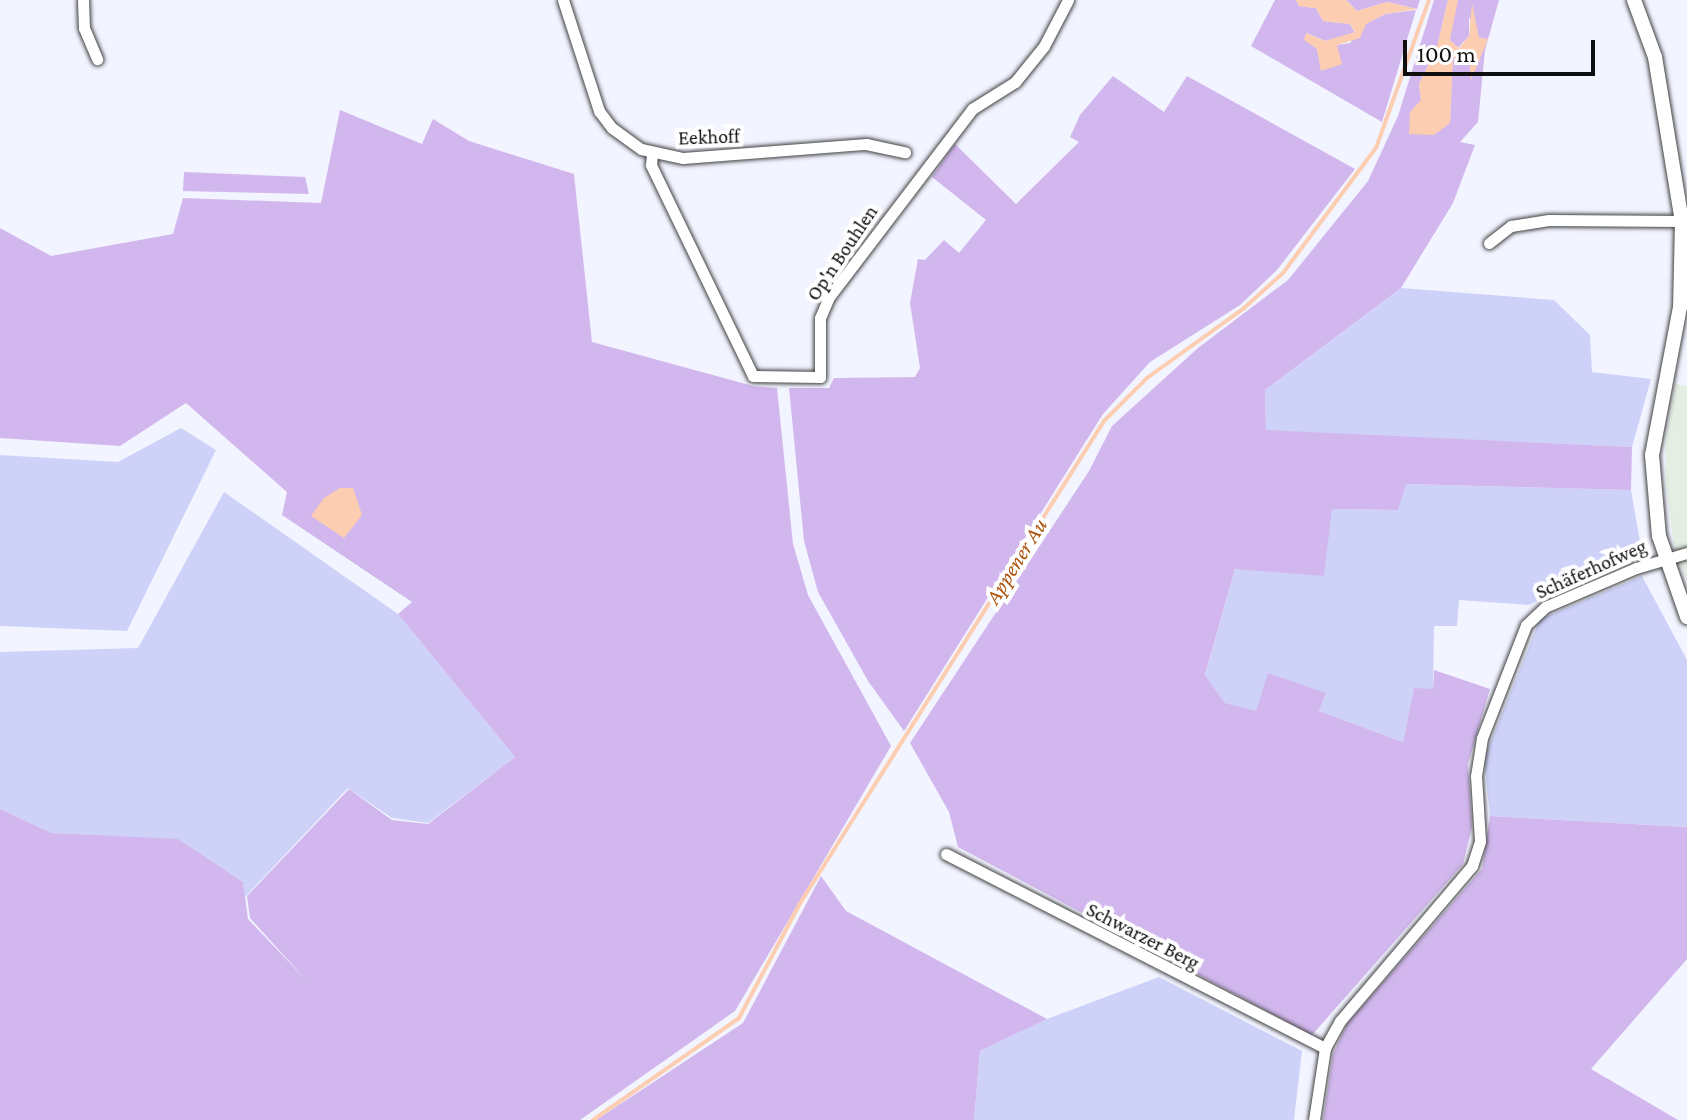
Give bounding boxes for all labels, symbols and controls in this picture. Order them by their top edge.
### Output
scale bar [1407,24,1599,74]
text: 100 m [1417,40,1476,67]
street label: Eekhoff [678,124,740,150]
street label: Op'n Bouhlen [801,201,883,305]
water label: Appener Au [979,513,1053,609]
street label: Schäferhofweg [1532,534,1650,604]
street label: Schwarzer Berg [1083,897,1203,975]

